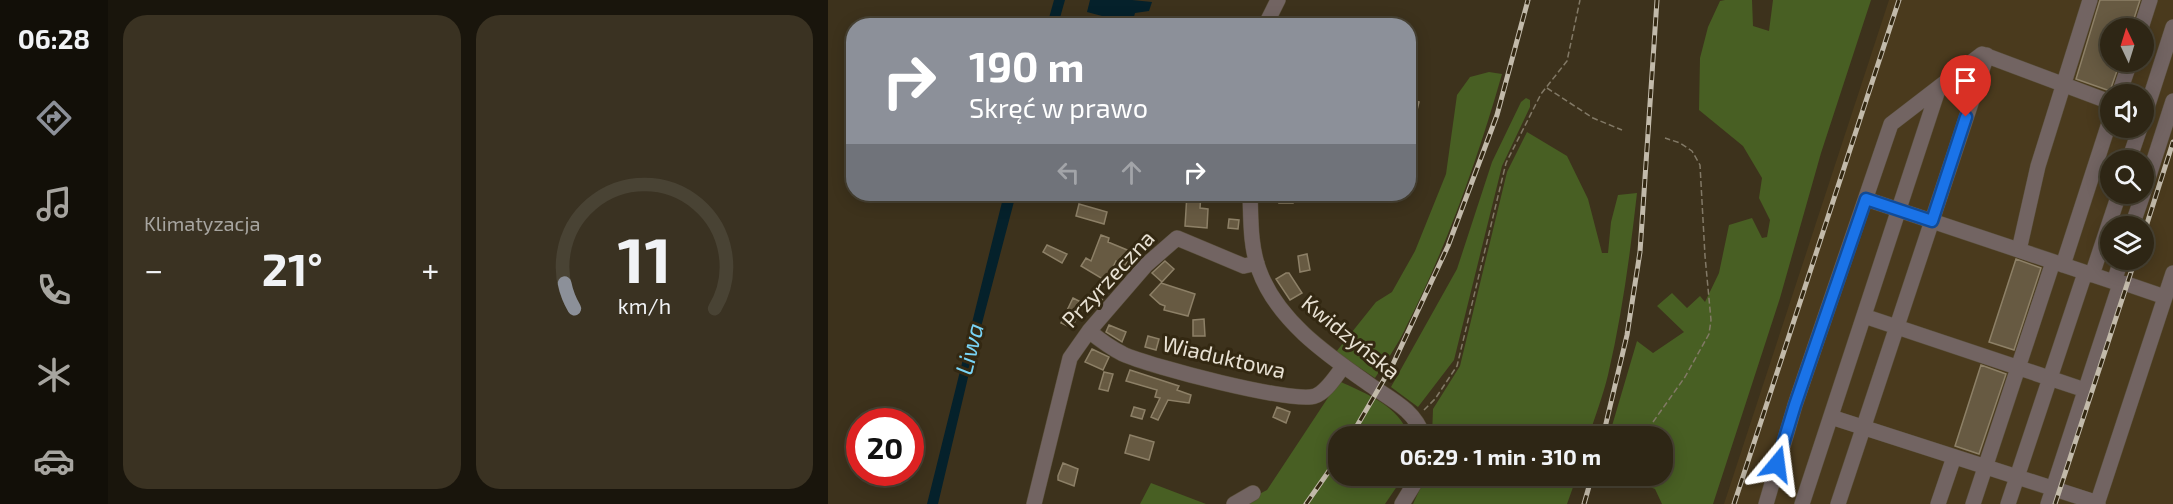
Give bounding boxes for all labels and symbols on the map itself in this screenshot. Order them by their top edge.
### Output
north arrow [2100,18,2154,72]
pin [1940,55,1991,117]
street label: Przyrzeczna [1056,224,1159,332]
street label: Kwidzyńska [1297,289,1406,384]
water label: Liwa [948,320,989,378]
street label: Wiaduktowa [1160,329,1288,383]
speed limit sign: 20 [846,408,924,486]
position arrow [1745,432,1809,496]

